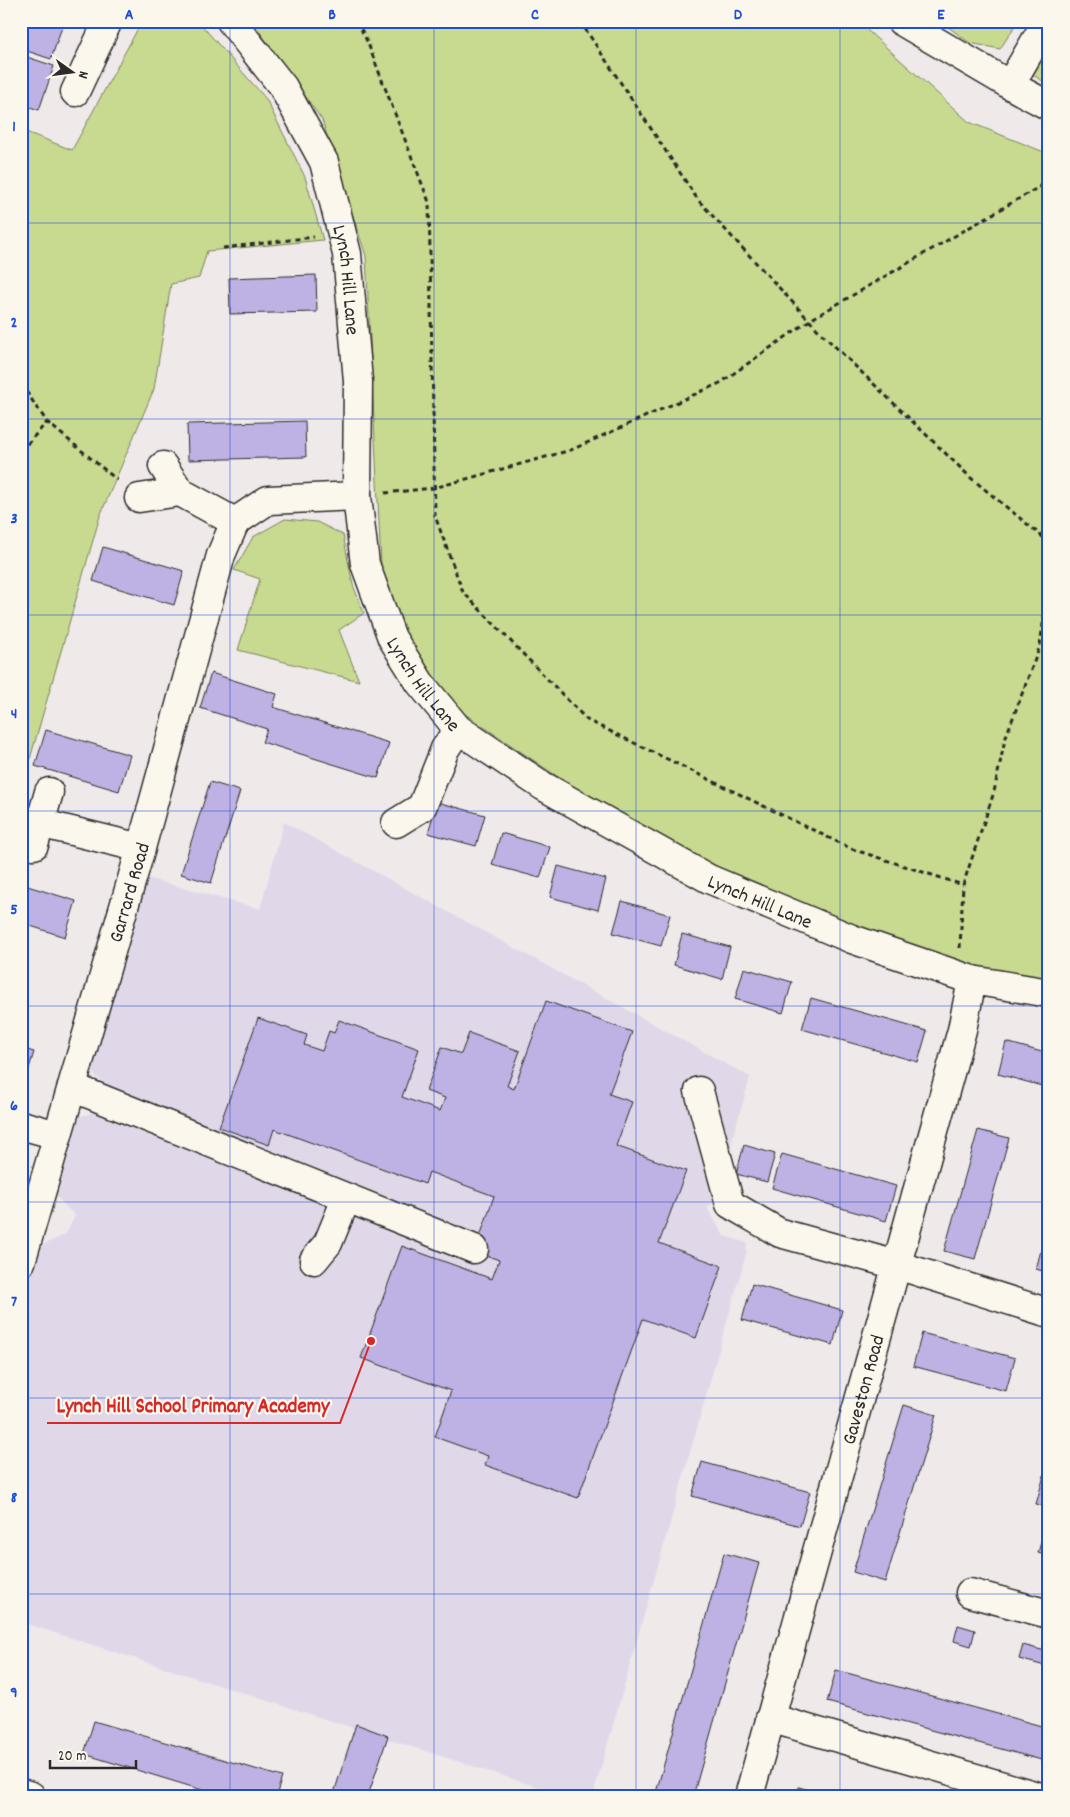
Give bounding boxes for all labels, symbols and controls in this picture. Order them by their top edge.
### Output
text: A [125,4,134,27]
text: B [328,4,336,27]
text: C [531,4,539,27]
text: D [734,4,743,27]
text: E [937,4,945,27]
north arrow [48,48,98,98]
text: N [72,69,93,81]
text: 1 [12,116,16,139]
street label: Lynch Hill Lane [323,222,365,337]
text: 2 [11,312,18,335]
text: 3 [10,508,18,531]
street label: Lynch Hill Lane [378,633,466,739]
text: 4 [11,703,17,726]
street label: Garrard Road [103,840,159,946]
street label: Lynch Hill Lane [703,869,816,938]
text: 5 [10,899,18,922]
text: 6 [10,1095,18,1118]
text: 7 [11,1291,17,1314]
street label: Gaveston Road [836,1332,894,1448]
callout: Lynch Hill School Primary Academy [47,1387,340,1423]
text: Lynch Hill School Primary Academy [56,1393,331,1423]
text: 8 [11,1487,18,1510]
text: 9 [10,1682,18,1705]
scale bar [50,1737,136,1769]
text: 20 m [58,1746,86,1768]

